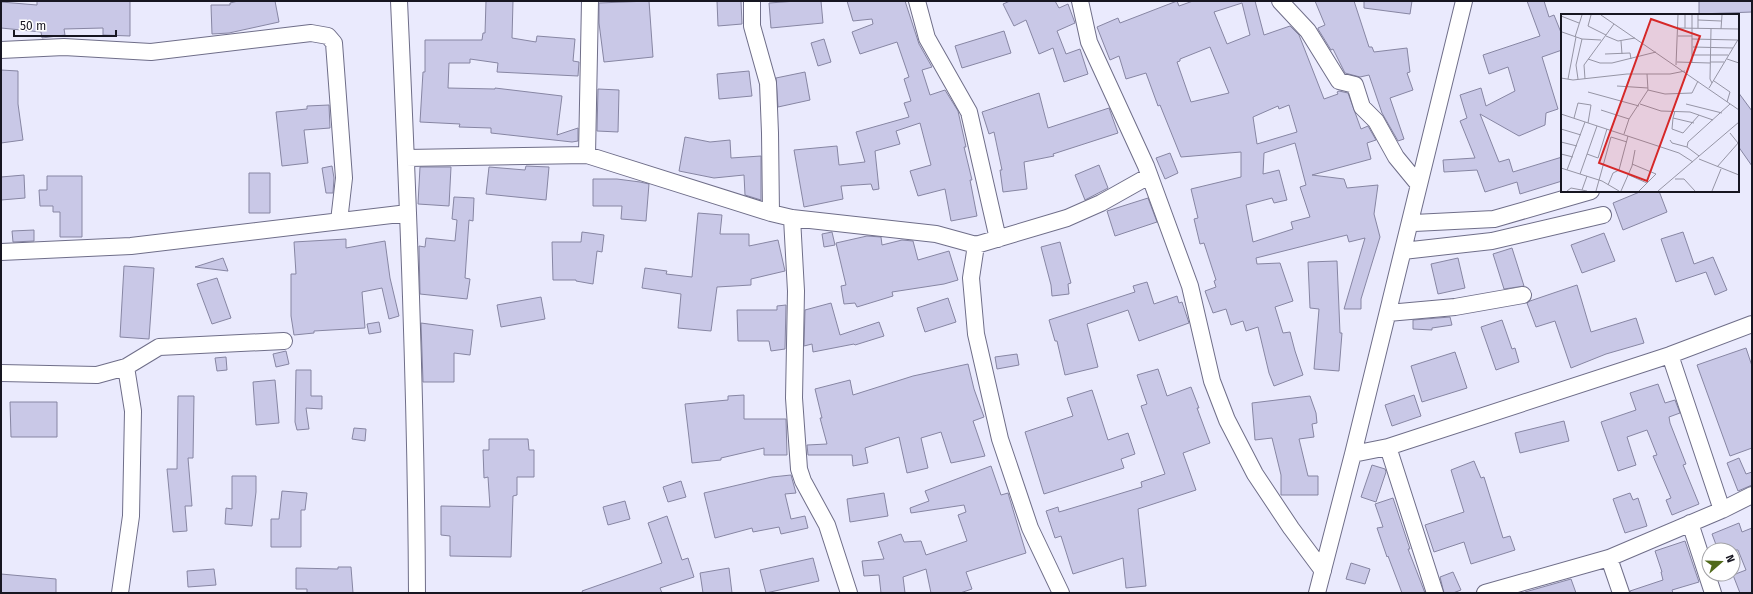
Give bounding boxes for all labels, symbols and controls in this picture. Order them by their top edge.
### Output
scale bar [14,12,116,38]
inset map [1561,14,1739,192]
text: 50 m [20,19,46,33]
north arrow [1701,542,1741,582]
text: N [1723,553,1737,564]

